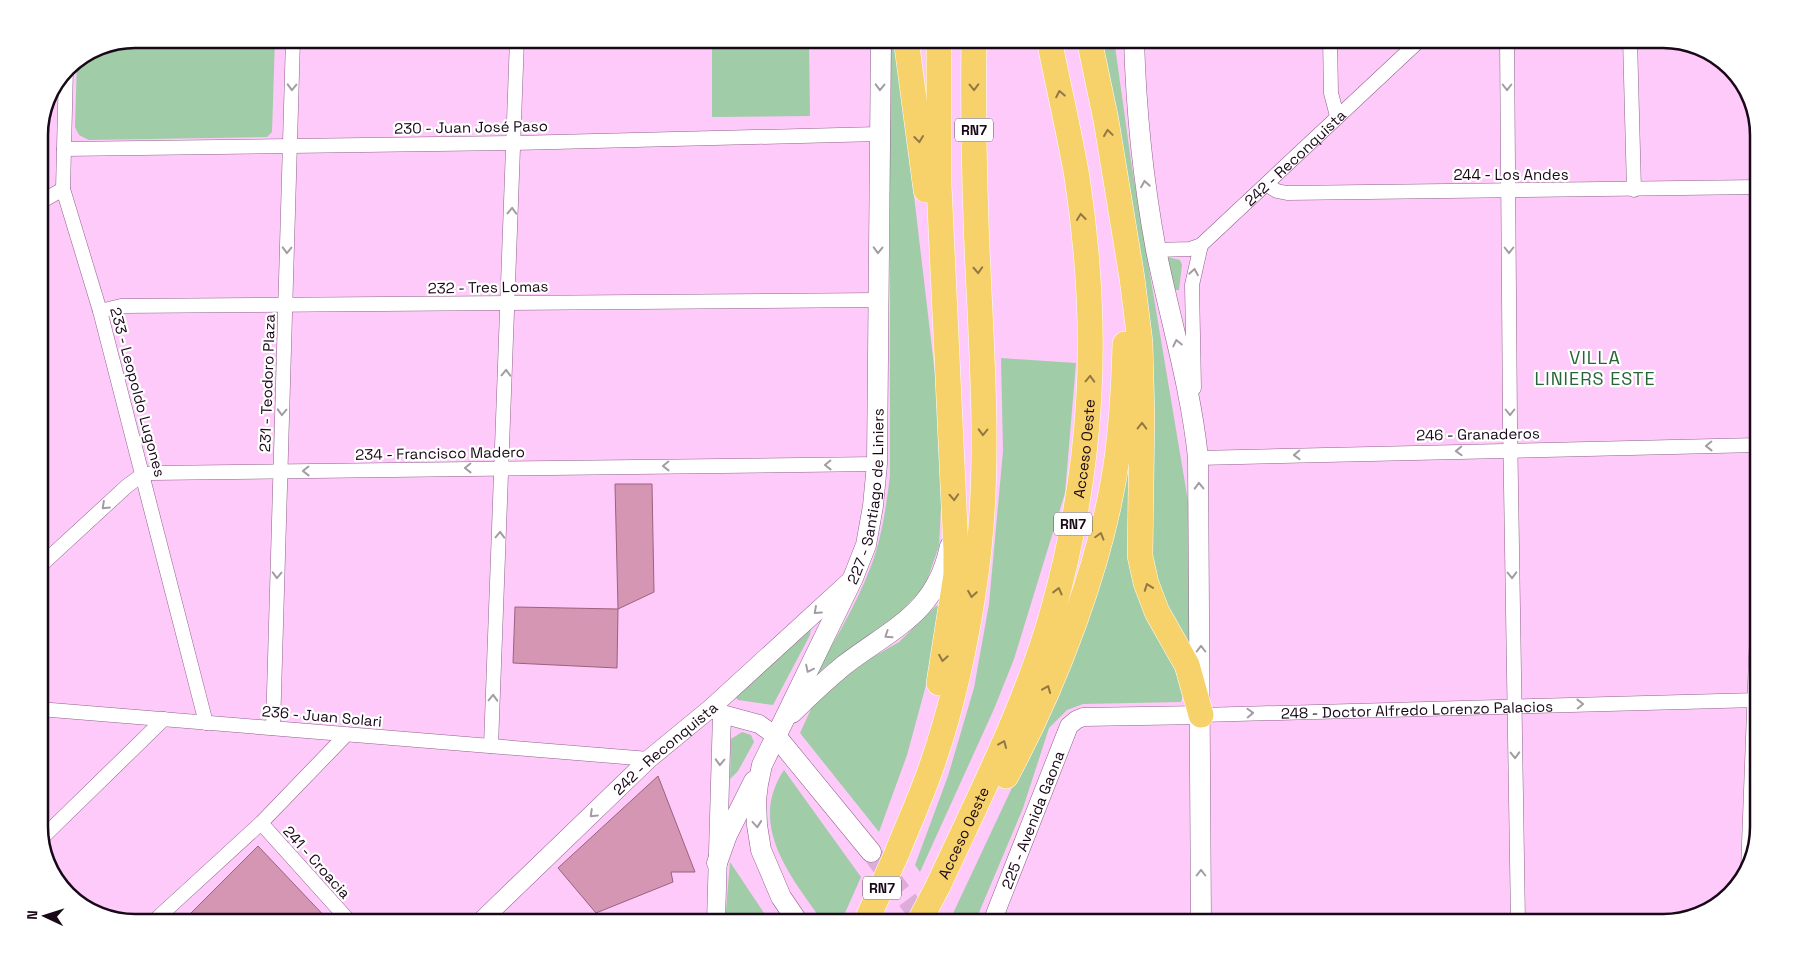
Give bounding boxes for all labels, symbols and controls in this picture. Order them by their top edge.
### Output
one-way arrow [287,84,297,92]
one-way arrow [875,84,885,92]
one-way arrow [968,84,979,92]
one-way arrow [1502,84,1512,92]
one-way arrow [1056,90,1066,99]
street label: 242 - Reconquista [1240,105,1350,209]
street label: 230 - Juan José Paso [394,116,548,138]
road number: RN7 [955,118,993,142]
one-way arrow [1104,129,1114,137]
one-way arrow [913,135,924,143]
street label: 244 - Los Andes [1453,165,1569,184]
one-way arrow [1140,180,1151,188]
one-way arrow [507,206,518,214]
one-way arrow [1076,213,1087,221]
one-way arrow [282,246,292,254]
one-way arrow [873,246,883,254]
one-way arrow [1504,246,1514,254]
one-way arrow [973,266,983,274]
one-way arrow [1188,267,1198,276]
street label: 232 - Tres Lomas [427,276,549,298]
street label: 233 - Leopoldo Lugones [106,305,170,479]
street label: 231 - Teodoro Plaza [255,313,279,452]
one-way arrow [1172,339,1183,348]
district label: VILLA LINIERS ESTE [1534,346,1656,390]
one-way arrow [501,369,512,377]
one-way arrow [1085,375,1095,382]
street label: Acceso Oeste [1069,398,1098,499]
street label: 227 - Santiago de Liniers [842,408,887,587]
one-way arrow [277,409,287,417]
one-way arrow [1505,409,1515,417]
one-way arrow [1137,422,1147,430]
street label: 246 - Granaderos [1416,423,1540,445]
one-way arrow [978,428,988,436]
one-way arrow [1705,441,1713,451]
street label: 234 - Francisco Madero [355,442,525,464]
one-way arrow [1455,445,1463,456]
one-way arrow [1293,450,1300,460]
one-way arrow [824,460,832,470]
one-way arrow [661,461,669,471]
one-way arrow [464,463,472,474]
one-way arrow [301,466,309,476]
one-way arrow [1194,482,1204,490]
one-way arrow [949,493,960,501]
one-way arrow [101,500,110,509]
road number: RN7 [1054,512,1092,536]
one-way arrow [495,531,506,539]
one-way arrow [1094,531,1105,540]
one-way arrow [272,571,283,579]
one-way arrow [1507,572,1517,579]
one-way arrow [1144,584,1154,592]
one-way arrow [1052,587,1062,595]
one-way arrow [968,590,978,598]
one-way arrow [814,605,823,614]
one-way arrow [884,629,894,638]
one-way arrow [1196,644,1206,652]
one-way arrow [939,653,949,662]
one-way arrow [804,664,815,673]
one-way arrow [1041,685,1052,694]
one-way arrow [488,693,499,701]
street label: 248 - Doctor Alfredo Lorenzo Palacios [1281,696,1553,722]
street label: 242 - Reconquista [609,697,721,798]
one-way arrow [1576,699,1584,709]
street label: 236 - Juan Solari [261,701,383,731]
one-way arrow [1246,708,1254,719]
one-way arrow [996,740,1007,749]
street label: 225 - Avenida Gaona [997,747,1068,891]
one-way arrow [1510,751,1520,759]
one-way arrow [715,759,726,767]
street label: Acceso Oeste [933,783,993,882]
one-way arrow [589,808,598,817]
one-way arrow [751,820,762,828]
street label: 241 - Croacia [279,822,355,903]
one-way arrow [1196,869,1206,877]
road number: RN7 [863,876,901,900]
north arrow [20,891,70,941]
text: N [23,910,41,920]

